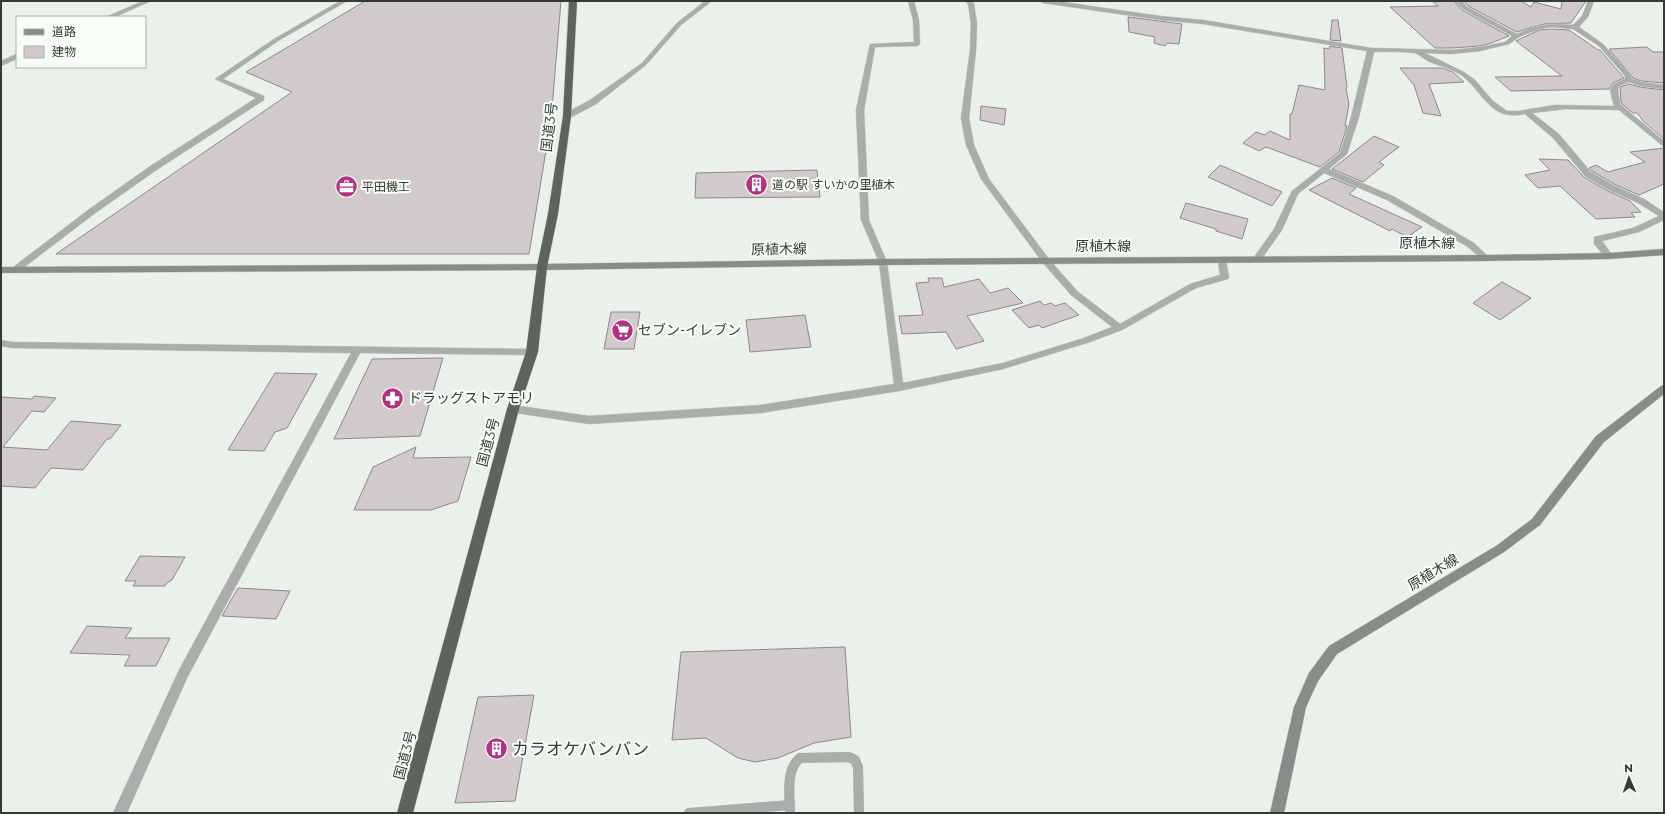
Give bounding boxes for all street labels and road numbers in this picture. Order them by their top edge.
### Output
street label: 国道3号 [537,101,561,153]
street label: 原植木線 [1399,234,1455,252]
street label: 原植木線 [1075,237,1131,255]
street label: 原植木線 [751,240,807,258]
street label: 国道3号 [473,416,503,468]
street label: 原植木線 [1404,550,1462,594]
street label: 国道3号 [390,729,420,781]

